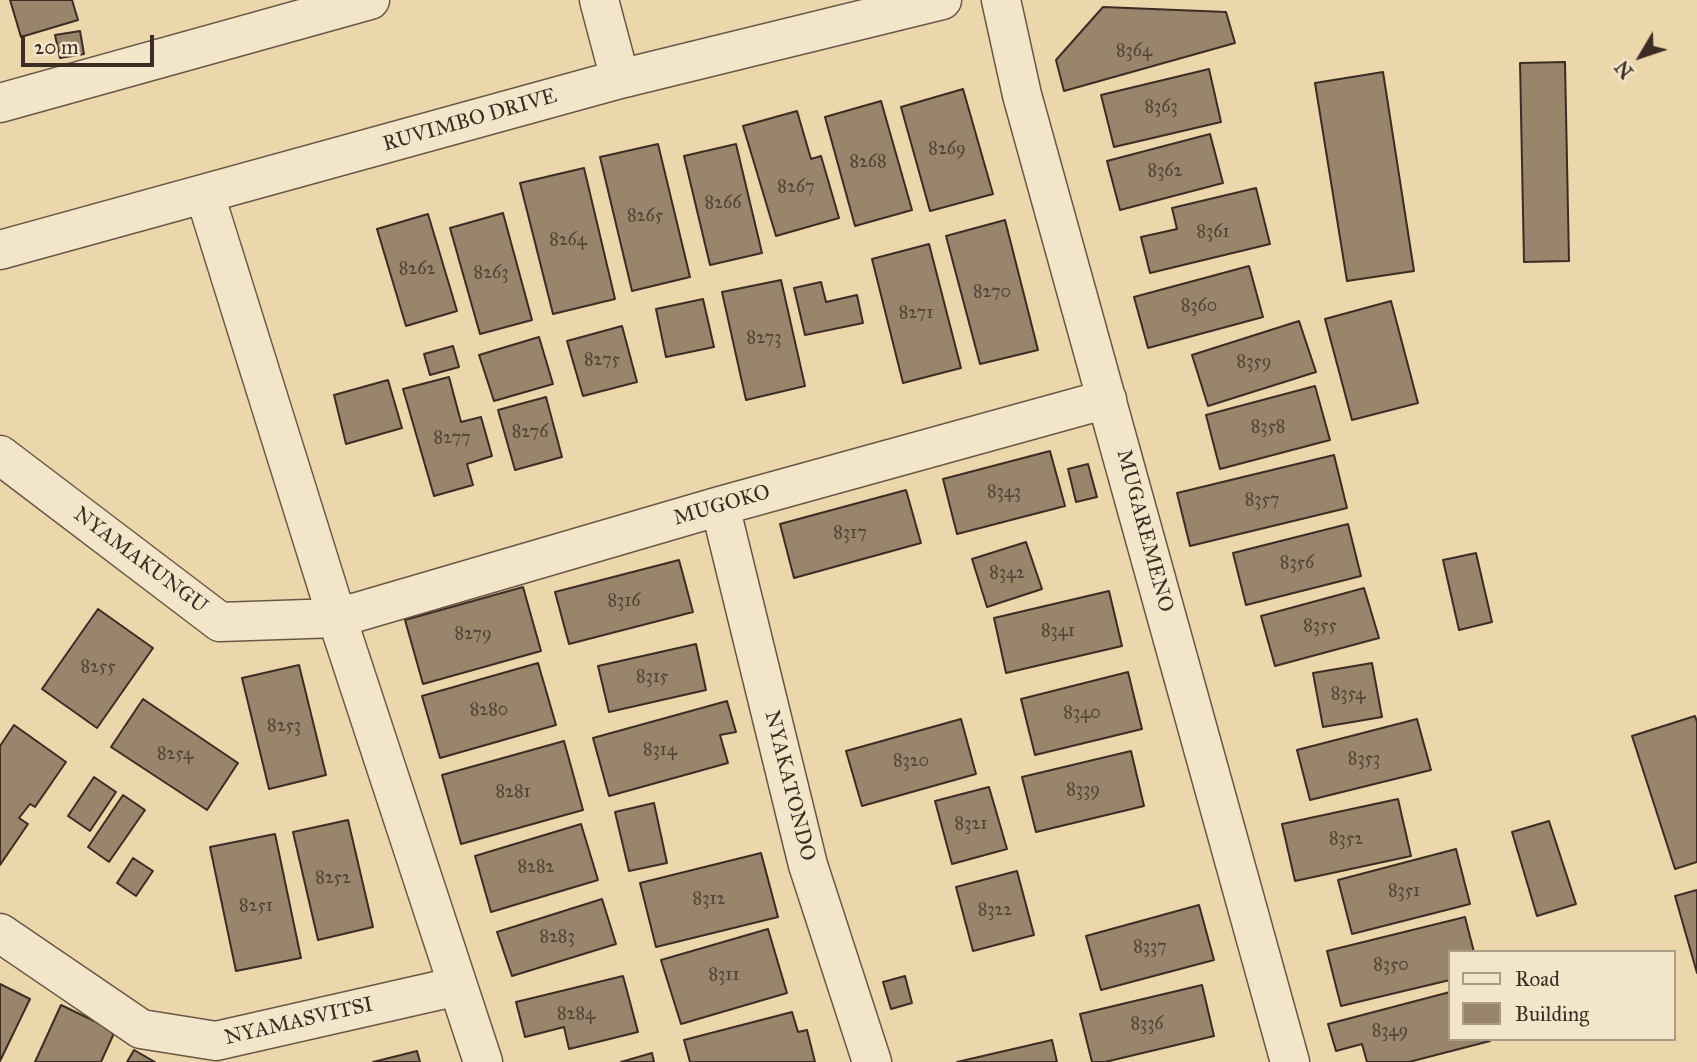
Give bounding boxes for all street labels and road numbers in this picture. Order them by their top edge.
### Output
street label: RUVIMBO DRIVE [380,84,560,158]
street label: MUGAREMENO [1110,447,1178,615]
street label: MUGOKO [671,480,773,532]
street label: NYAMAKUNGU [68,502,212,620]
street label: NYAKATONDO [758,708,820,864]
street label: NYAMASVITSI [222,993,376,1051]

